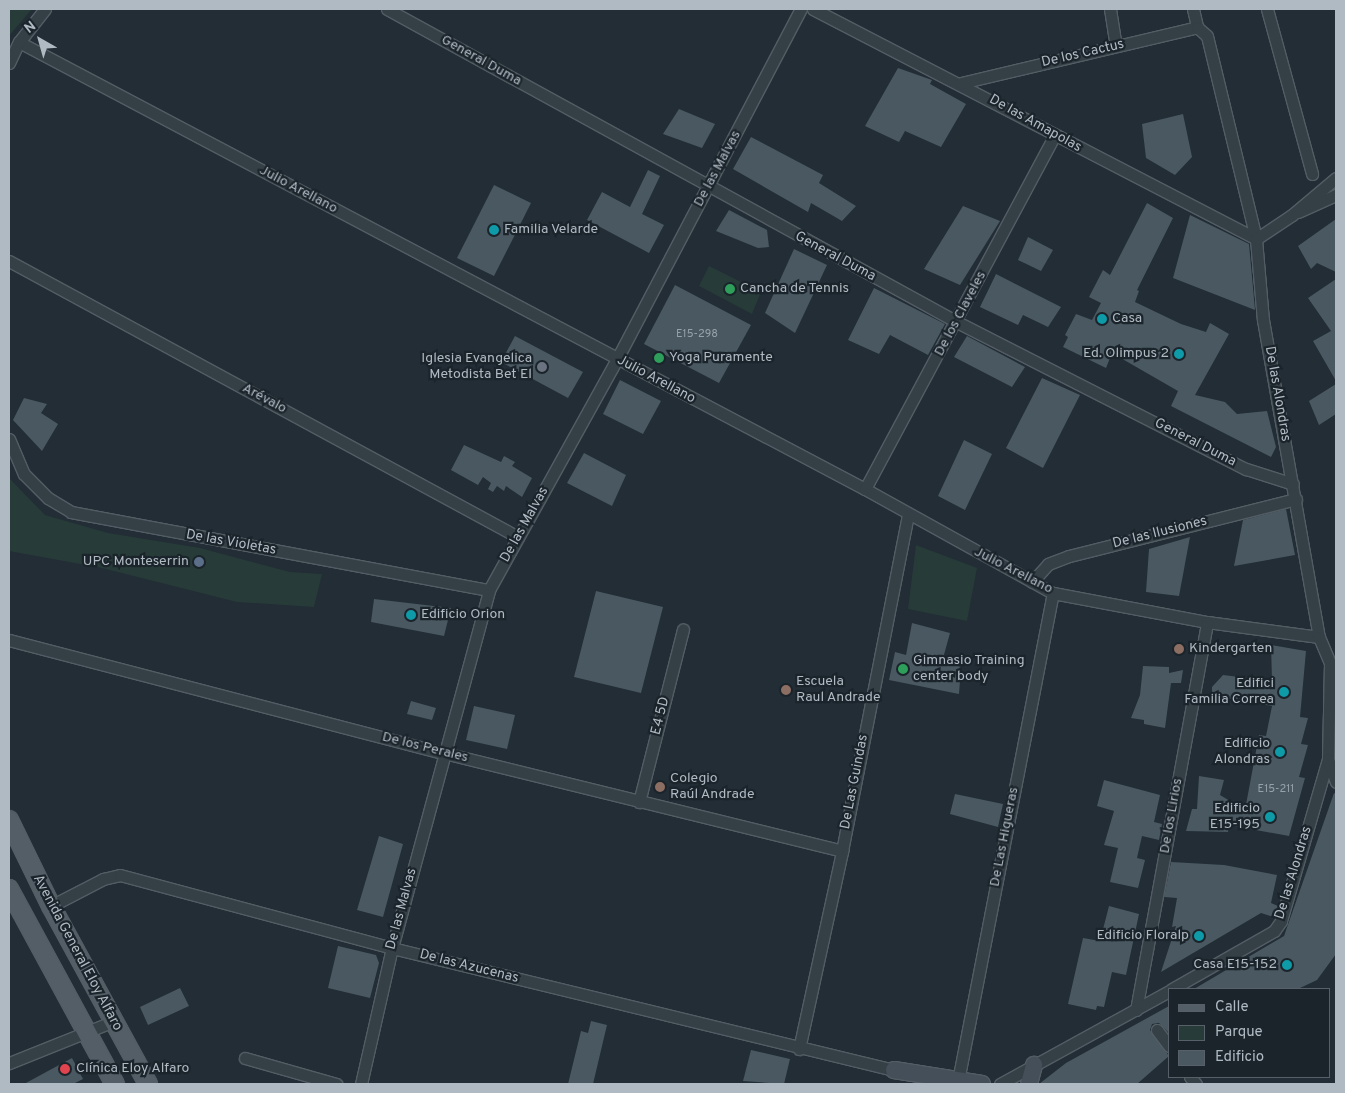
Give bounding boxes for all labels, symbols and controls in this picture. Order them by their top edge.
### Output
north arrow [15,15,65,65]
text: N [21,18,40,38]
street label: General Duma [438,32,524,90]
street label: De los Cactus [1040,36,1126,72]
street label: De las Amapolas [986,92,1084,156]
street label: De las Malvas [691,128,745,210]
street label: Julio Arellano [256,162,340,218]
place label: Familia Velarde [504,222,599,238]
marker: Familia Velarde [488,224,500,236]
street label: General Duma [792,229,878,285]
street label: De los Claveles [932,269,990,359]
place label: Cancha de Tennis [740,281,850,297]
marker: Cancha de Tennis [724,283,736,295]
place label: Casa [1112,311,1142,327]
marker: Casa [1096,313,1108,325]
house number: E15-298 [676,327,718,341]
street label: De las Alondras [1260,345,1294,443]
place label: Ed. Olimpus 2 [1083,346,1169,362]
marker: Ed. Olimpus 2 [1173,348,1185,360]
place label: Yoga Puramente [669,350,773,366]
place label: Iglesia Evangelica Metodista Bet El [421,351,532,384]
street label: Julio Arellano [614,352,698,408]
marker: Yoga Puramente [653,352,665,364]
marker: Iglesia Evangelica Metodista Bet El [536,361,548,373]
street label: Arévalo [239,380,289,418]
street label: General Duma [1151,415,1239,471]
street label: De las Malvas [497,484,553,566]
street label: De las Ilusiones [1111,513,1209,553]
street label: De las Violetas [184,527,278,559]
street label: Julio Arellano [971,544,1055,598]
place label: UPC Monteserrin [83,554,189,570]
marker: UPC Monteserrin [193,556,205,568]
place label: Edificio Orion [421,607,505,623]
marker: Edificio Orion [405,609,417,621]
place label: Kindergarten [1189,641,1272,657]
marker: Kindergarten [1173,643,1185,655]
place label: Gimnasio Training center body [913,653,1025,686]
marker: Gimnasio Training center body [897,663,909,675]
place label: Escuela Raul Andrade [796,674,881,706]
place label: Edifici Familia Correa [1184,676,1274,709]
marker: Escuela Raul Andrade [780,684,792,696]
marker: Edifici Familia Correa [1278,686,1290,698]
street label: E4 5D [648,695,674,737]
street label: De los Perales [380,729,470,767]
street label: De Las Guindas [838,733,872,831]
place label: Edificio Alondras [1214,736,1270,769]
marker: Edificio Alondras [1274,746,1286,758]
place label: Colegio Raúl Andrade [670,771,755,804]
street label: De los Lirios [1157,777,1187,855]
marker: Colegio Raúl Andrade [654,781,666,793]
house number: E15-211 [1258,782,1294,796]
street label: De Las Higueras [987,786,1023,888]
place label: Edificio E15-195 [1210,801,1260,834]
marker: Edificio E15-195 [1264,811,1276,823]
street label: De las Alondras [1272,824,1316,922]
street label: De las Malvas [383,866,421,952]
street label: Avenida General Eloy Alfaro [29,872,125,1034]
place label: Edificio Floralp [1096,928,1189,944]
marker: Edificio Floralp [1193,930,1205,942]
street label: De las Azucenas [417,946,521,988]
place label: Casa E15-152 [1193,957,1277,973]
marker: Casa E15-152 [1281,959,1293,971]
legend [1168,988,1330,1078]
text: Calle [1215,998,1249,1017]
text: Parque [1215,1023,1263,1042]
text: Edificio [1215,1048,1264,1067]
place label: Clínica Eloy Alfaro [76,1061,190,1077]
marker: Clínica Eloy Alfaro [58,1062,72,1076]

